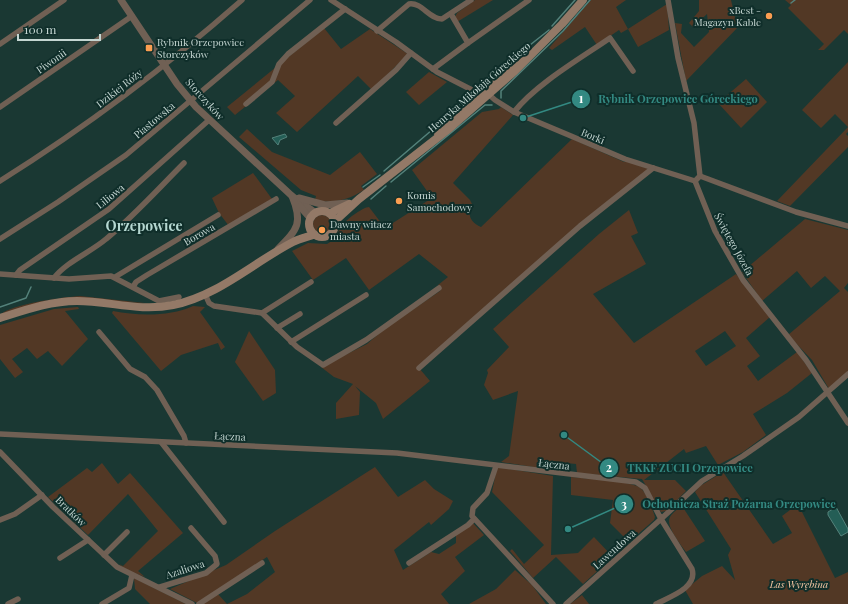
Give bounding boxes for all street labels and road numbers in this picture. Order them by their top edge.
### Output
street label: Henryka Mikołaja Góreckiego [425,38,534,135]
street label: Piwonii [33,46,69,76]
street label: Dzikiej Róży [93,65,145,111]
street label: Storczyków [183,75,228,123]
street label: Piastowska [130,99,178,141]
street label: Borki [579,125,607,147]
street label: Liliowa [93,180,127,212]
street label: Świętego Józefa [711,210,757,278]
street label: Borowa [181,219,217,249]
street label: Łączna [214,428,246,444]
street label: Łączna [538,455,570,473]
street label: Bratków [53,493,90,529]
street label: Lawendowa [590,526,638,572]
street label: Azaliowa [163,556,206,582]

